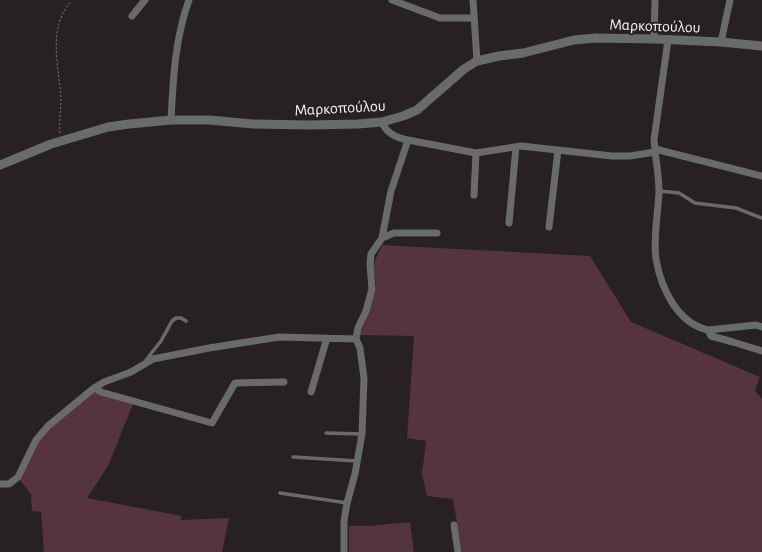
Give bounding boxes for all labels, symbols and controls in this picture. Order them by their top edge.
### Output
street label: Μαρκοπούλου [609,16,701,36]
street label: Μαρκοπούλου [294,98,386,118]

